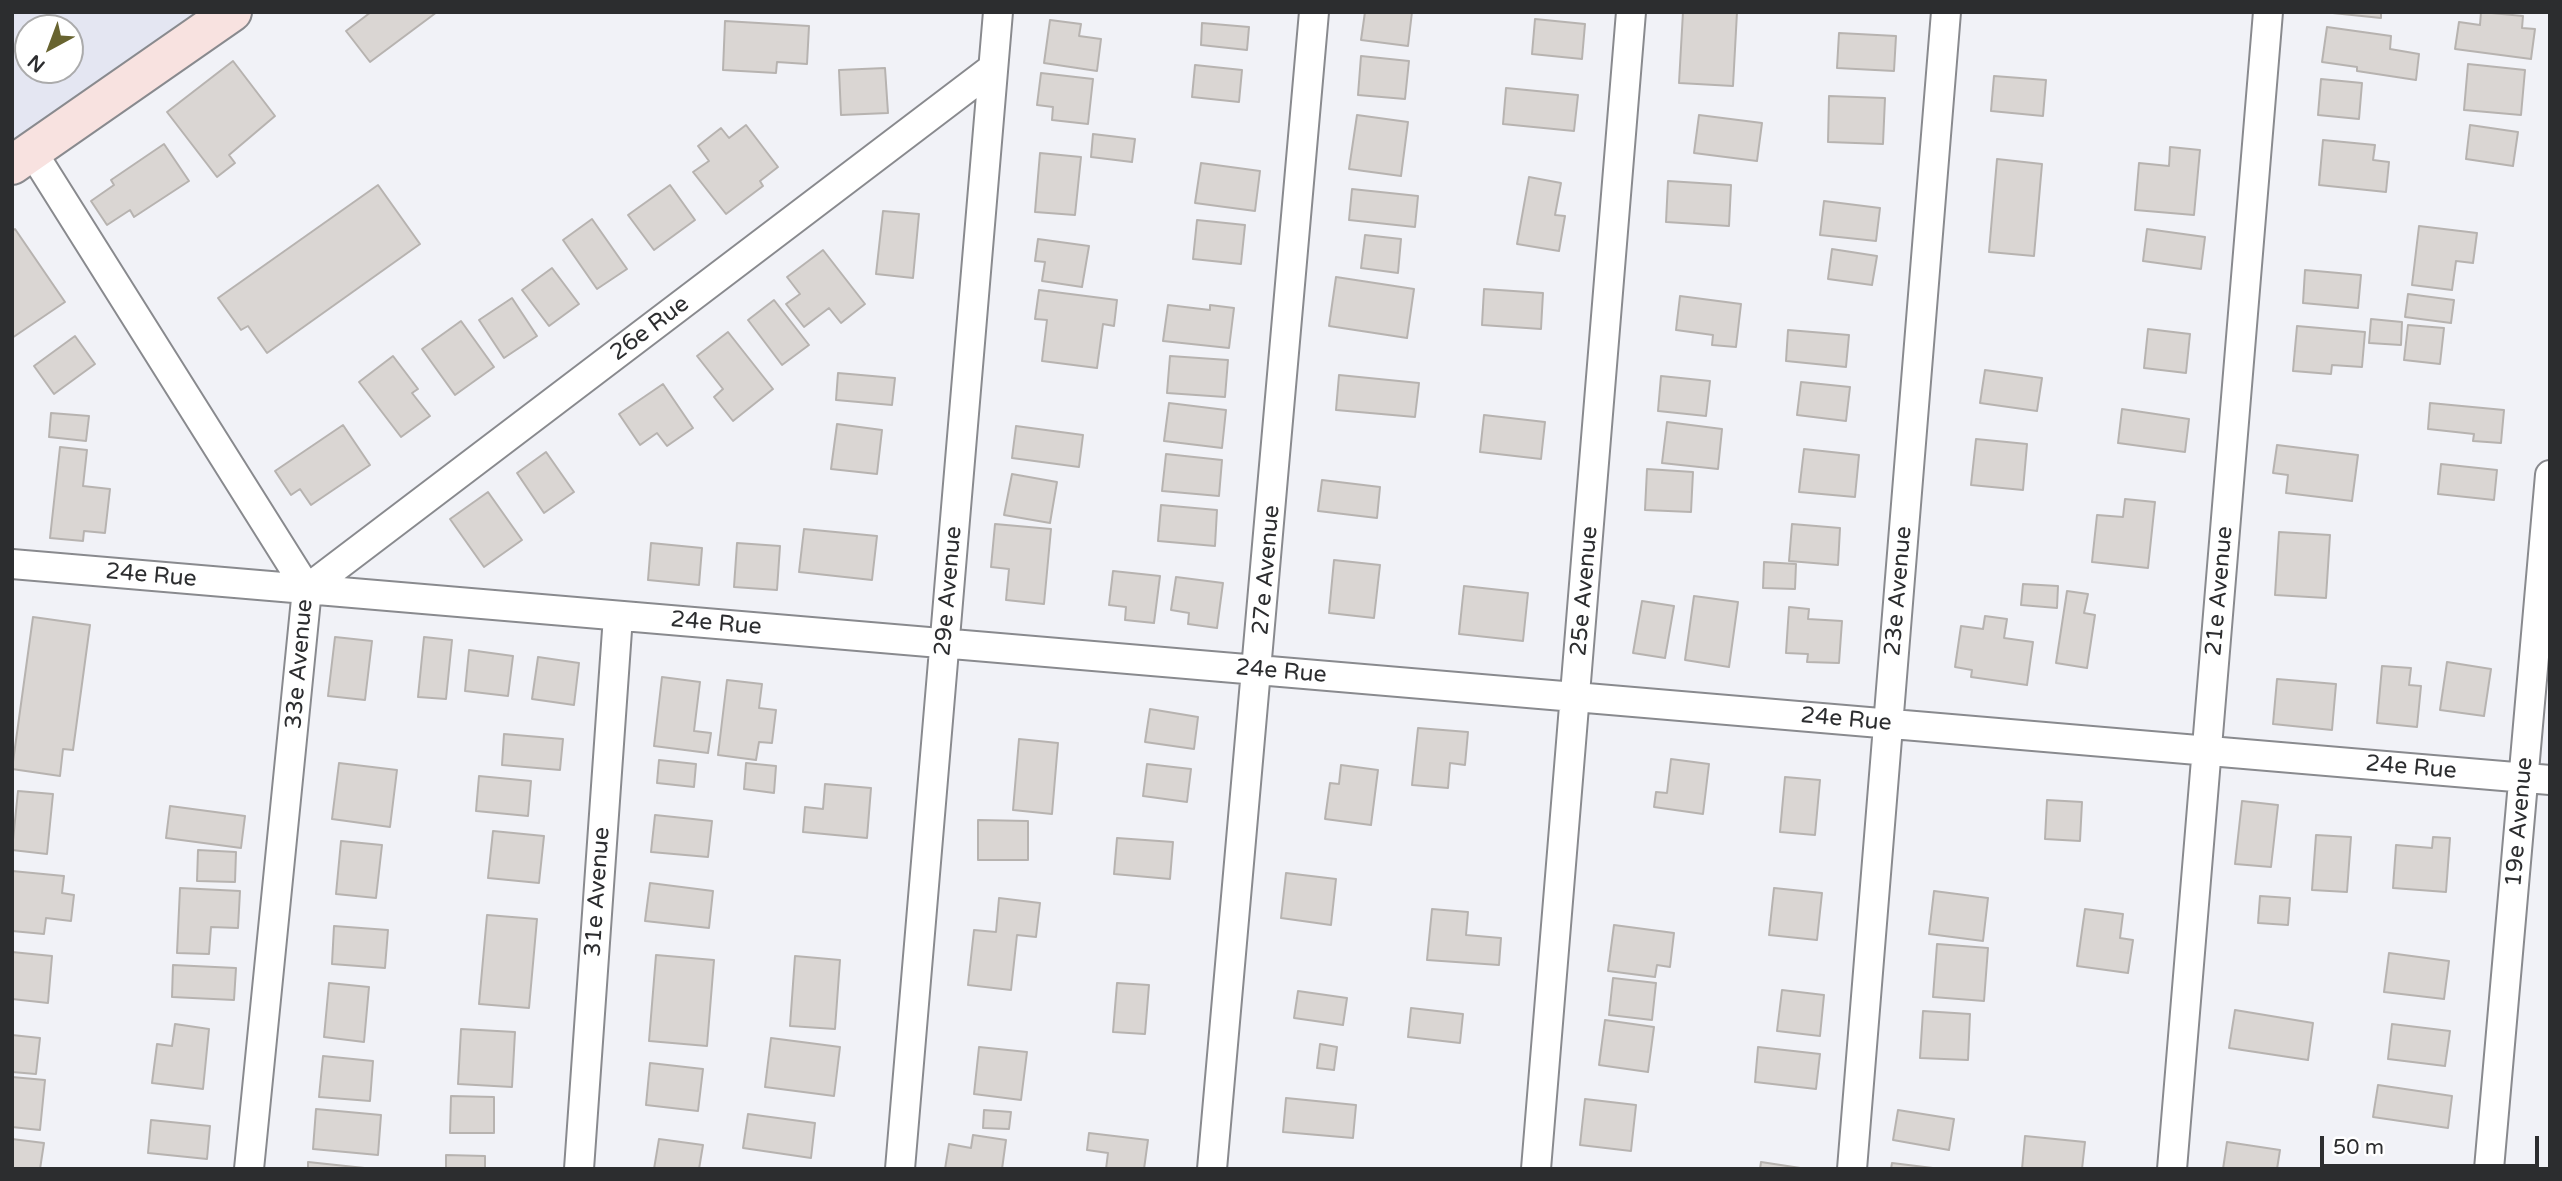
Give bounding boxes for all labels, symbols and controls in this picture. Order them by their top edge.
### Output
north arrow [14,14,84,84]
text: N [24,50,50,77]
street label: 26e Rue [605,291,695,367]
street label: 27e Avenue [1248,504,1286,636]
street label: 29e Avenue [930,525,968,657]
street label: 25e Avenue [1566,525,1604,657]
street label: 23e Avenue [1880,525,1918,657]
street label: 21e Avenue [2201,525,2239,657]
street label: 24e Rue [104,558,198,594]
street label: 33e Avenue [281,598,319,730]
street label: 24e Rue [669,606,763,642]
street label: 24e Rue [1234,654,1328,690]
street label: 24e Rue [1799,702,1893,738]
street label: 24e Rue [2364,750,2458,786]
street label: 19e Avenue [2501,756,2539,888]
street label: 31e Avenue [580,826,616,958]
scale bar [2324,1122,2543,1166]
text: 50 m [2333,1135,2384,1160]

